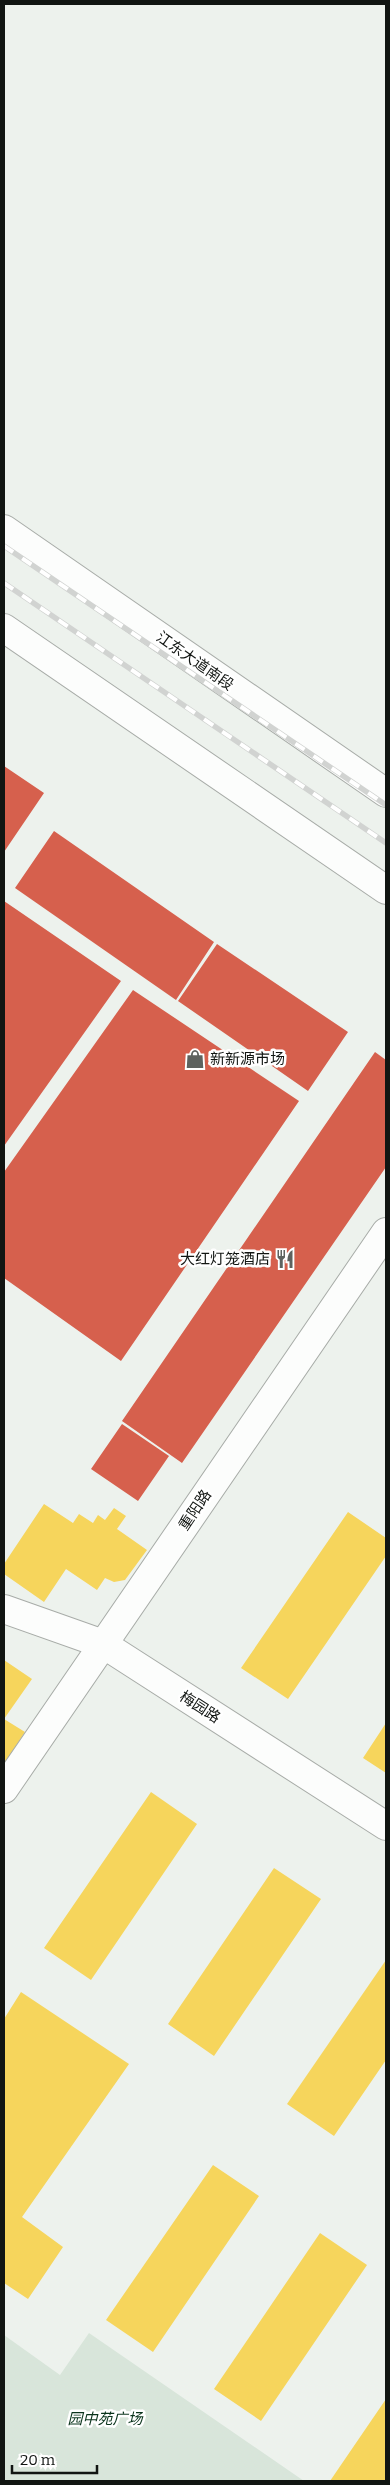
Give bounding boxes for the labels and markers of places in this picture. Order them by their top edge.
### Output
shop icon: 新新源市场 [184,1048,206,1070]
place label: 新新源市场 [210,1050,285,1068]
restaurant icon: 大红灯笼酒店 [274,1248,296,1270]
place label: 大红灯笼酒店 [180,1250,270,1268]

